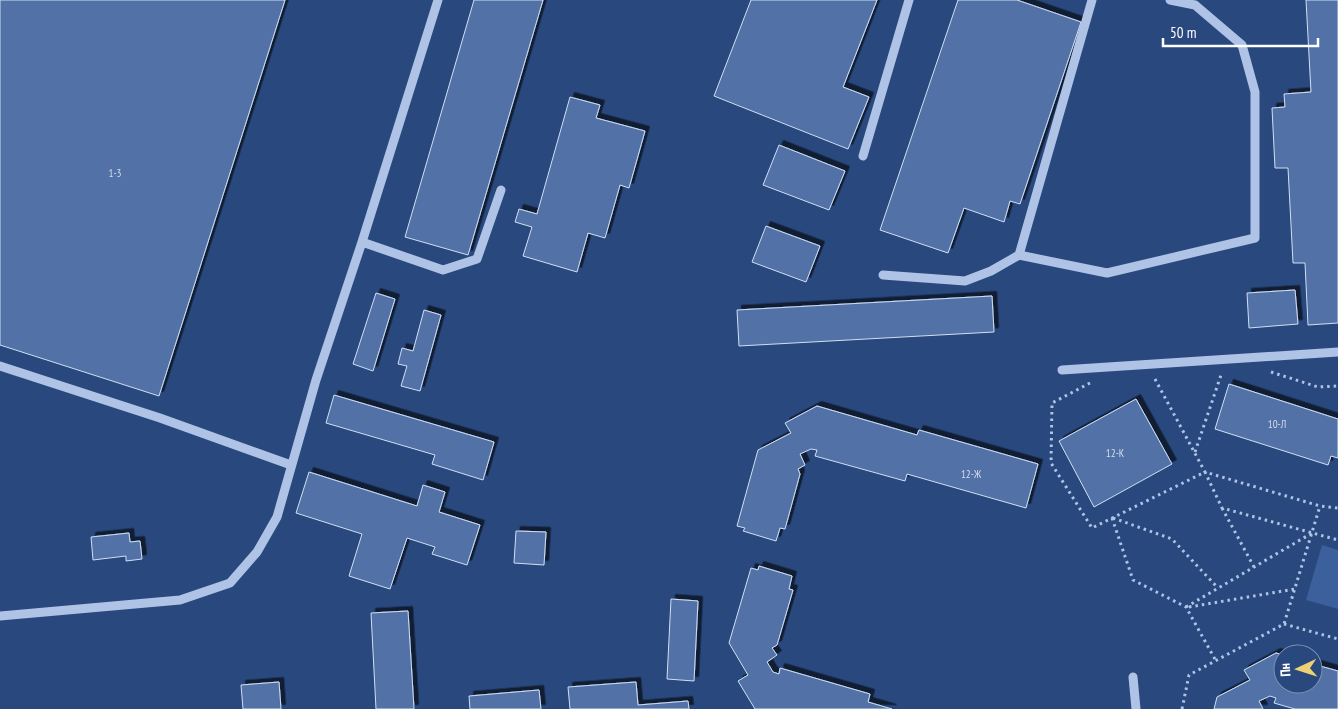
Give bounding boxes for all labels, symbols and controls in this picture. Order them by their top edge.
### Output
scale bar [1163,15,1318,47]
text: 50 m [1170,23,1196,42]
house number: 1-3 [108,166,122,180]
house number: 10-Л [1268,417,1286,431]
house number: 12-К [1106,446,1125,460]
house number: 12-Ж [961,467,982,481]
north arrow [1273,644,1323,694]
text: Пн [1276,663,1294,677]

